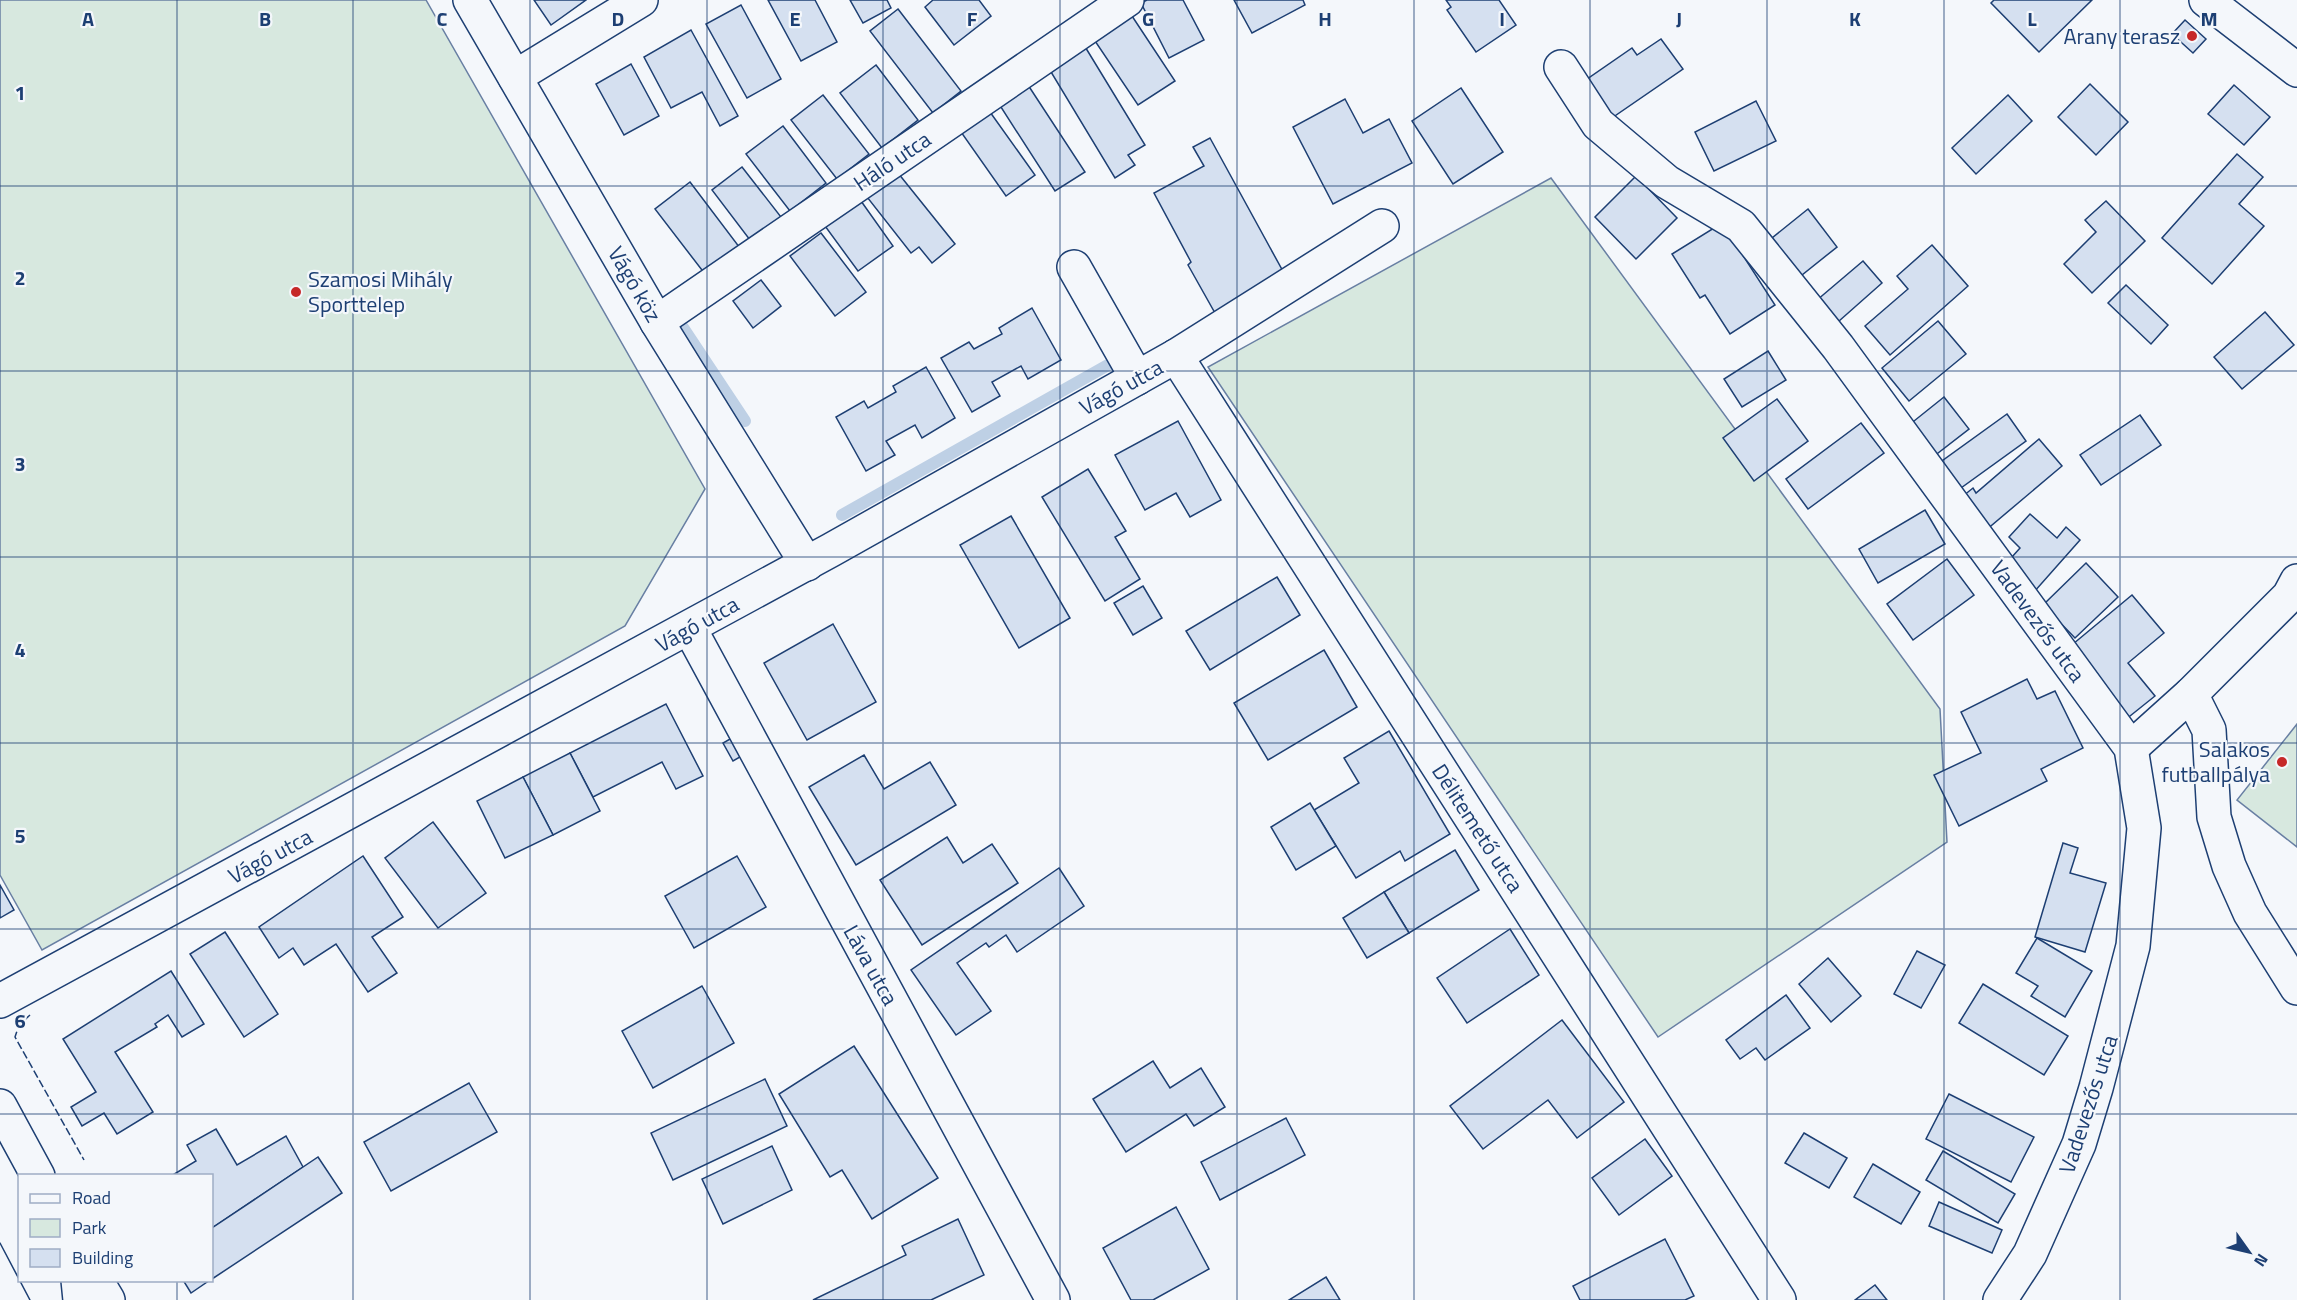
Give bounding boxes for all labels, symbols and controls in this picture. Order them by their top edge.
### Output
text: A [82,3,94,34]
text: B [259,3,271,34]
text: C [437,3,448,34]
text: D [612,3,624,34]
text: E [789,3,801,34]
text: F [967,3,978,34]
text: G [1142,3,1154,34]
text: H [1318,3,1332,34]
text: I [1499,3,1505,34]
text: J [1676,3,1682,34]
text: K [1849,3,1861,34]
text: L [2027,3,2037,34]
text: M [2200,3,2218,34]
place label: Arany terasz [2063,19,2180,53]
marker: Arany terasz [2185,29,2199,43]
text: 1 [14,77,26,108]
street label: Háló utca [846,122,938,200]
street label: Vágó köz [600,240,670,328]
text: 2 [14,262,26,293]
place label: Szamosi Mihály Sporttelep [308,262,453,321]
marker: Szamosi Mihály Sporttelep [289,285,303,299]
street label: Vágó utca [1073,350,1169,424]
text: 3 [14,448,26,479]
street label: Vadevezős utca [1982,553,2094,689]
street label: Vágó utca [649,587,745,661]
text: 4 [14,634,26,665]
place label: Salakos futballpálya [2161,732,2270,791]
marker: Salakos futballpálya [2275,755,2289,769]
street label: Délitemető utca [1424,757,1532,899]
text: 5 [14,820,26,851]
street label: Vágó utca [222,820,318,892]
street label: Láva utca [835,918,907,1012]
text: 6 [14,1005,26,1036]
street label: Vadevezős utca [2050,1030,2126,1178]
legend [18,1174,213,1282]
text: Road [72,1184,111,1211]
text: Park [72,1214,107,1241]
north arrow [2219,1222,2279,1282]
text: Building [72,1244,133,1271]
text: N [2248,1249,2274,1272]

